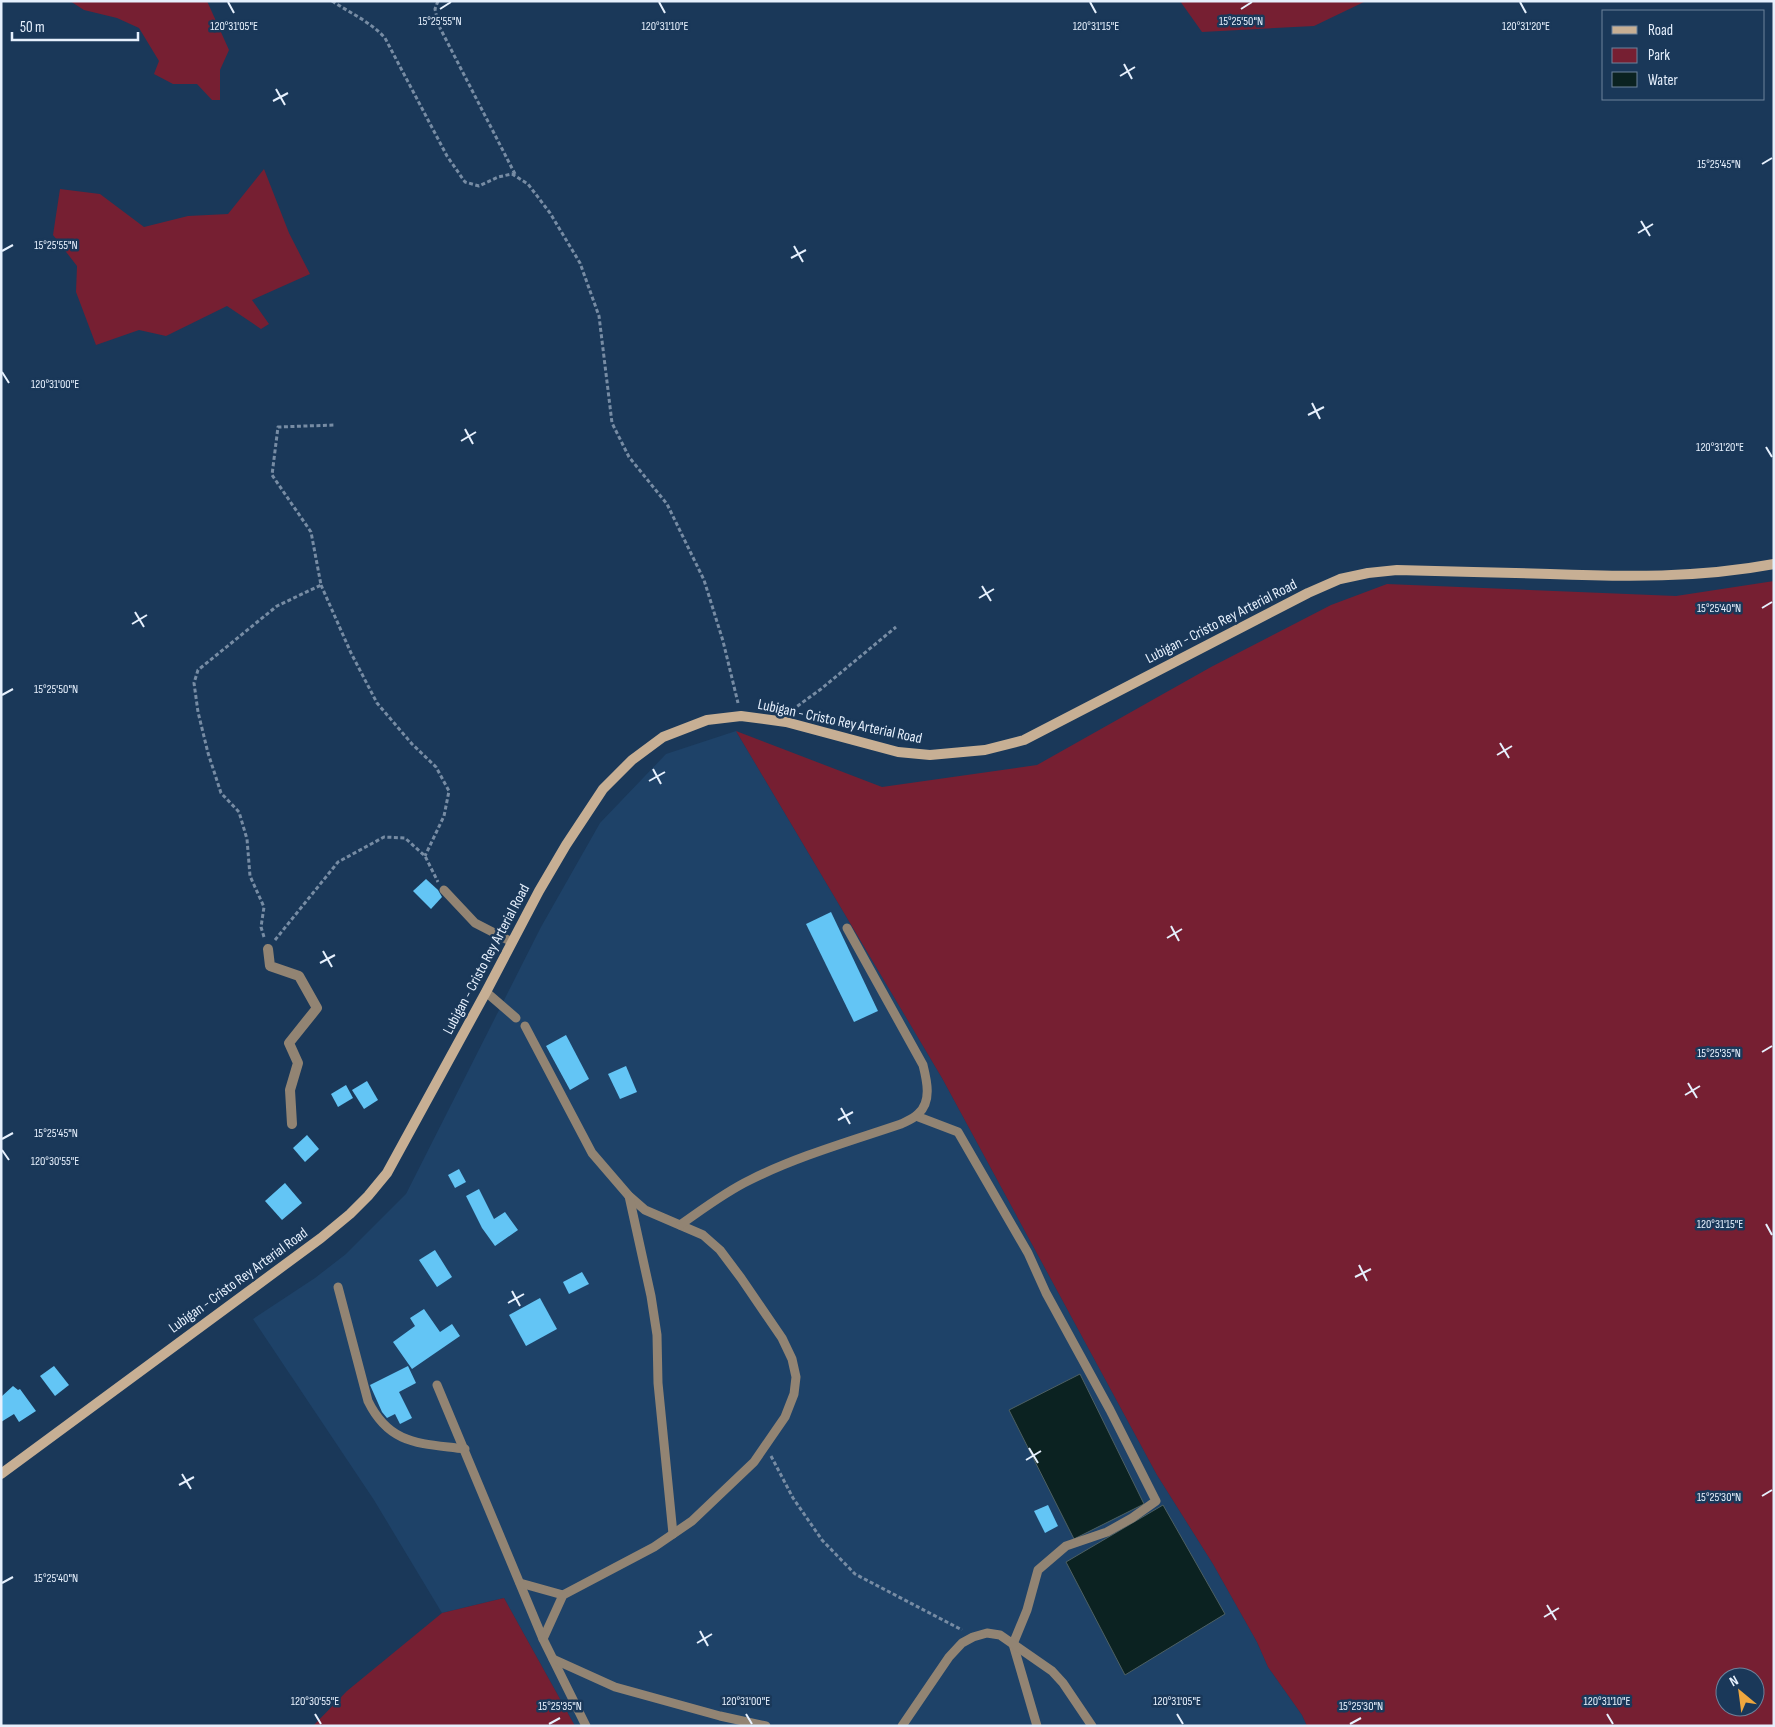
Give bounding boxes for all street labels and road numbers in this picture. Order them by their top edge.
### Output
street label: Lubigan - Cristo Rey Arterial Road [1142,575,1300,668]
street label: Lubigan - Cristo Rey Arterial Road [756,695,924,748]
street label: Lubigan - Cristo Rey Arterial Road [439,881,534,1038]
street label: Lubigan - Cristo Rey Arterial Road [165,1224,312,1337]

